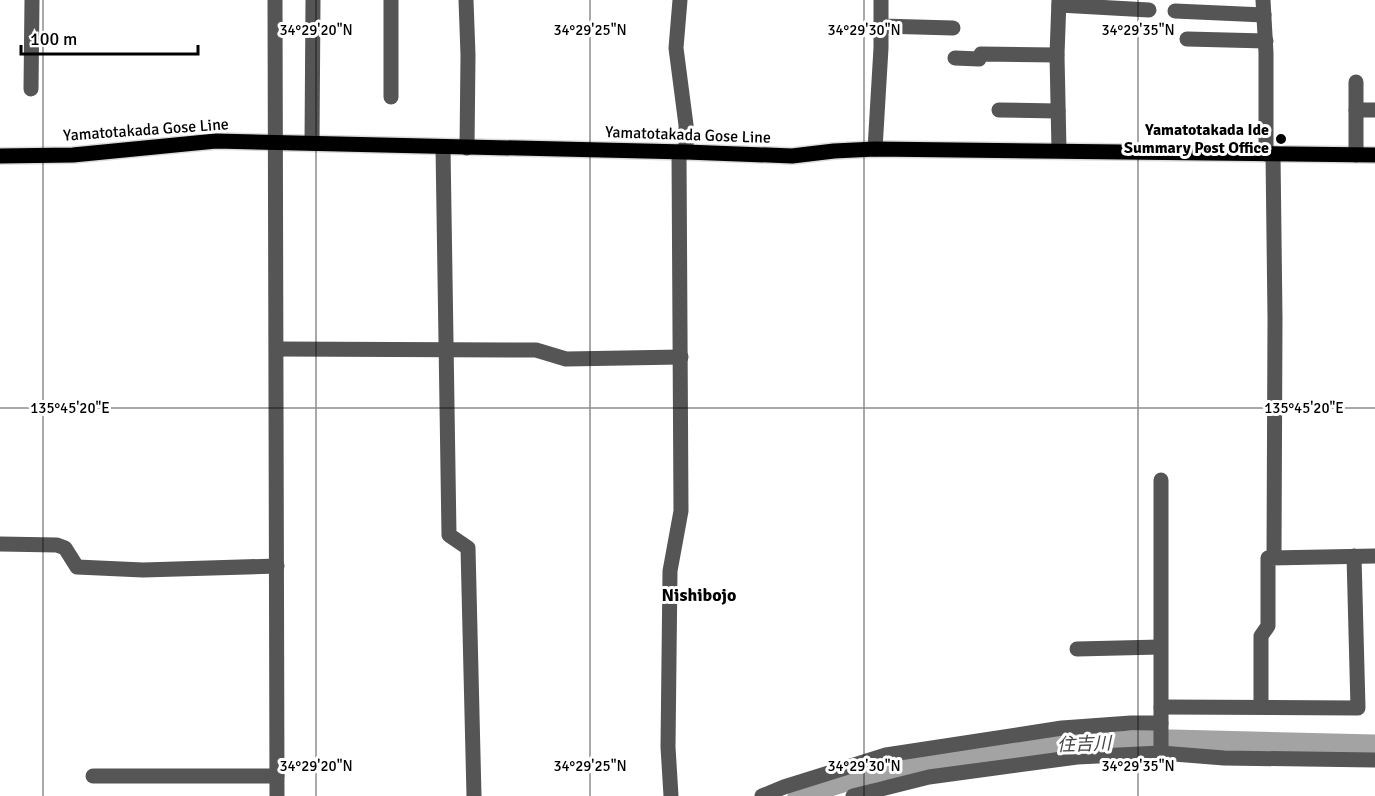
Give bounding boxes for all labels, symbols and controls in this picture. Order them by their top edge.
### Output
scale bar [21,18,198,56]
text: 34°29'20"N [279,21,353,39]
text: 34°29'25"N [553,21,627,39]
text: 34°29'30"N [827,21,901,39]
text: 34°29'35"N [1101,21,1175,39]
text: 100 m [30,28,77,50]
street label: Yamatotakada Gose Line [63,114,229,146]
place label: Yamatotakada Ide Summary Post Office [1124,120,1269,158]
street label: Yamatotakada Gose Line [605,122,771,148]
marker: Yamatotakada Ide Summary Post Office [1274,132,1288,146]
text: 135°45'20"E [30,399,110,417]
text: 135°45'20"E [1264,399,1344,417]
district label: Nishibojo [662,584,736,606]
water label: 住吉川 [1057,732,1113,756]
text: 34°29'20"N [279,757,353,775]
text: 34°29'25"N [553,757,627,775]
text: 34°29'30"N [827,757,901,775]
text: 34°29'35"N [1101,757,1175,775]

